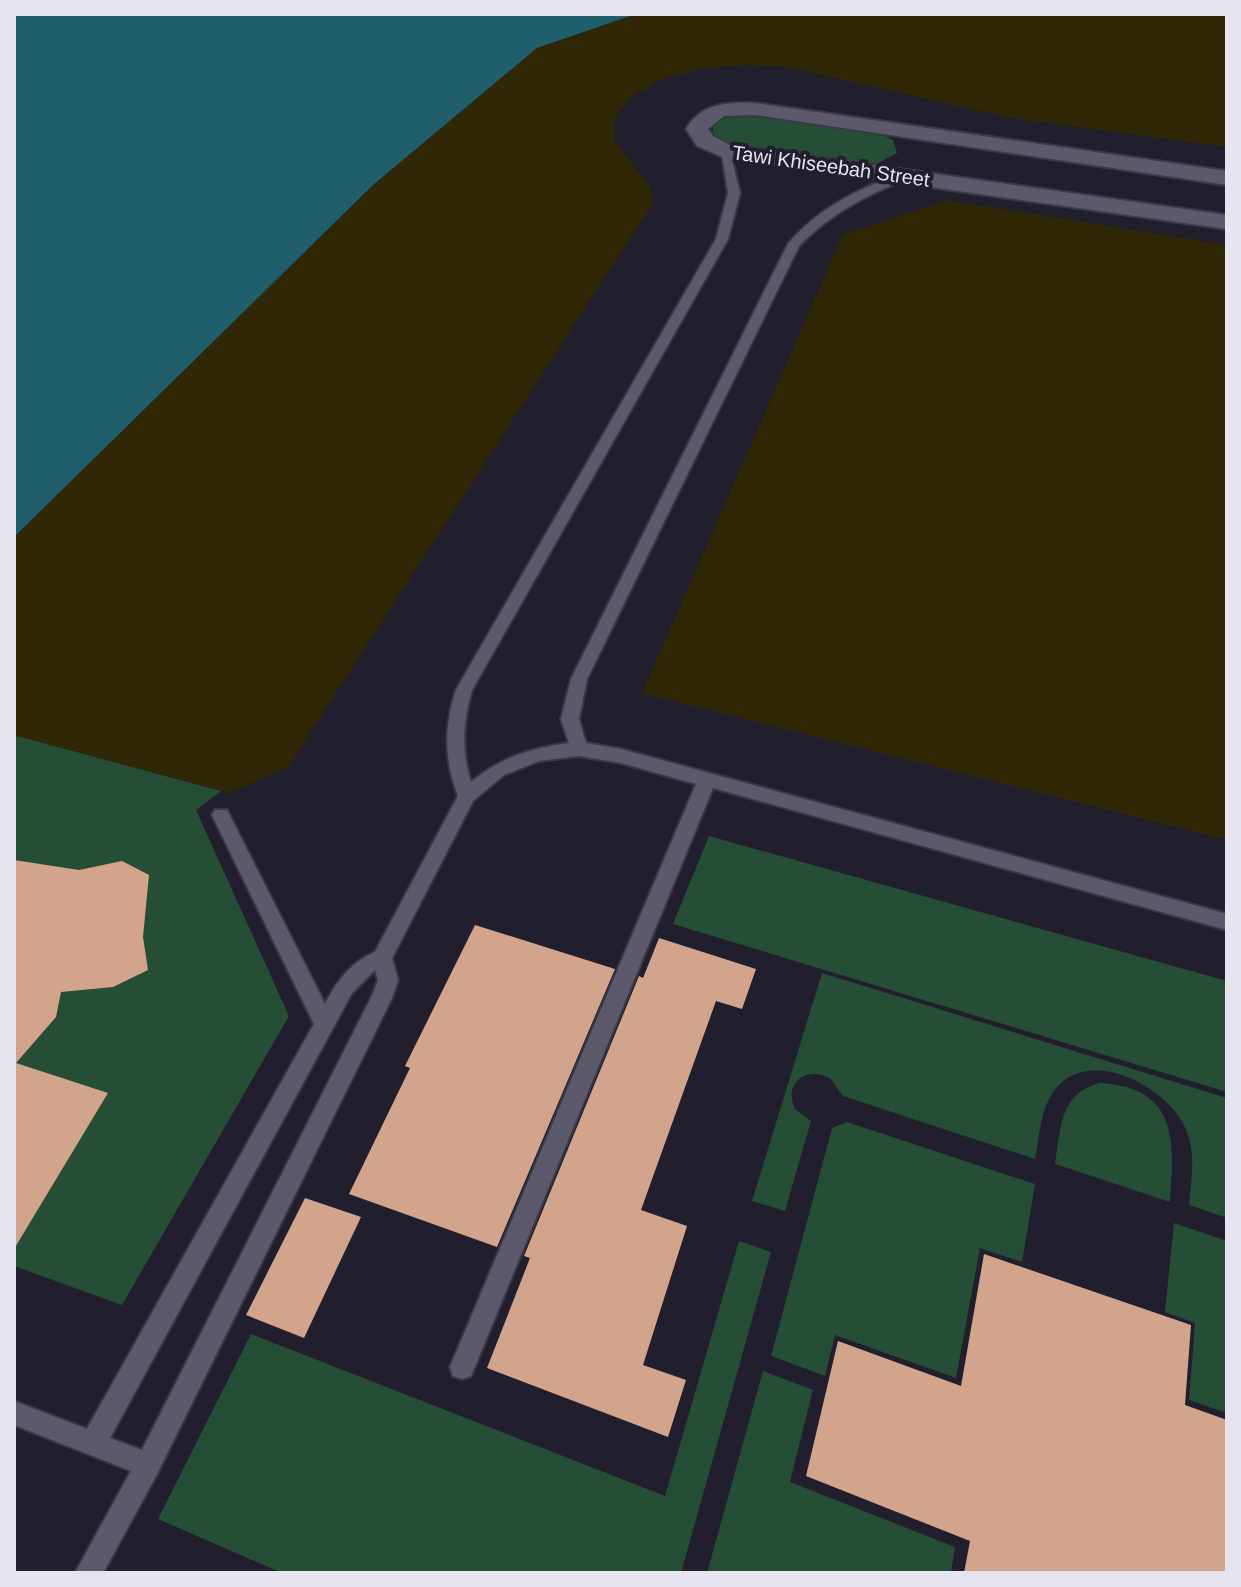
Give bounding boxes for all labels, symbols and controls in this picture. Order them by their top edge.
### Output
street label: Tawi Khiseebah Street [731,141,931,191]

